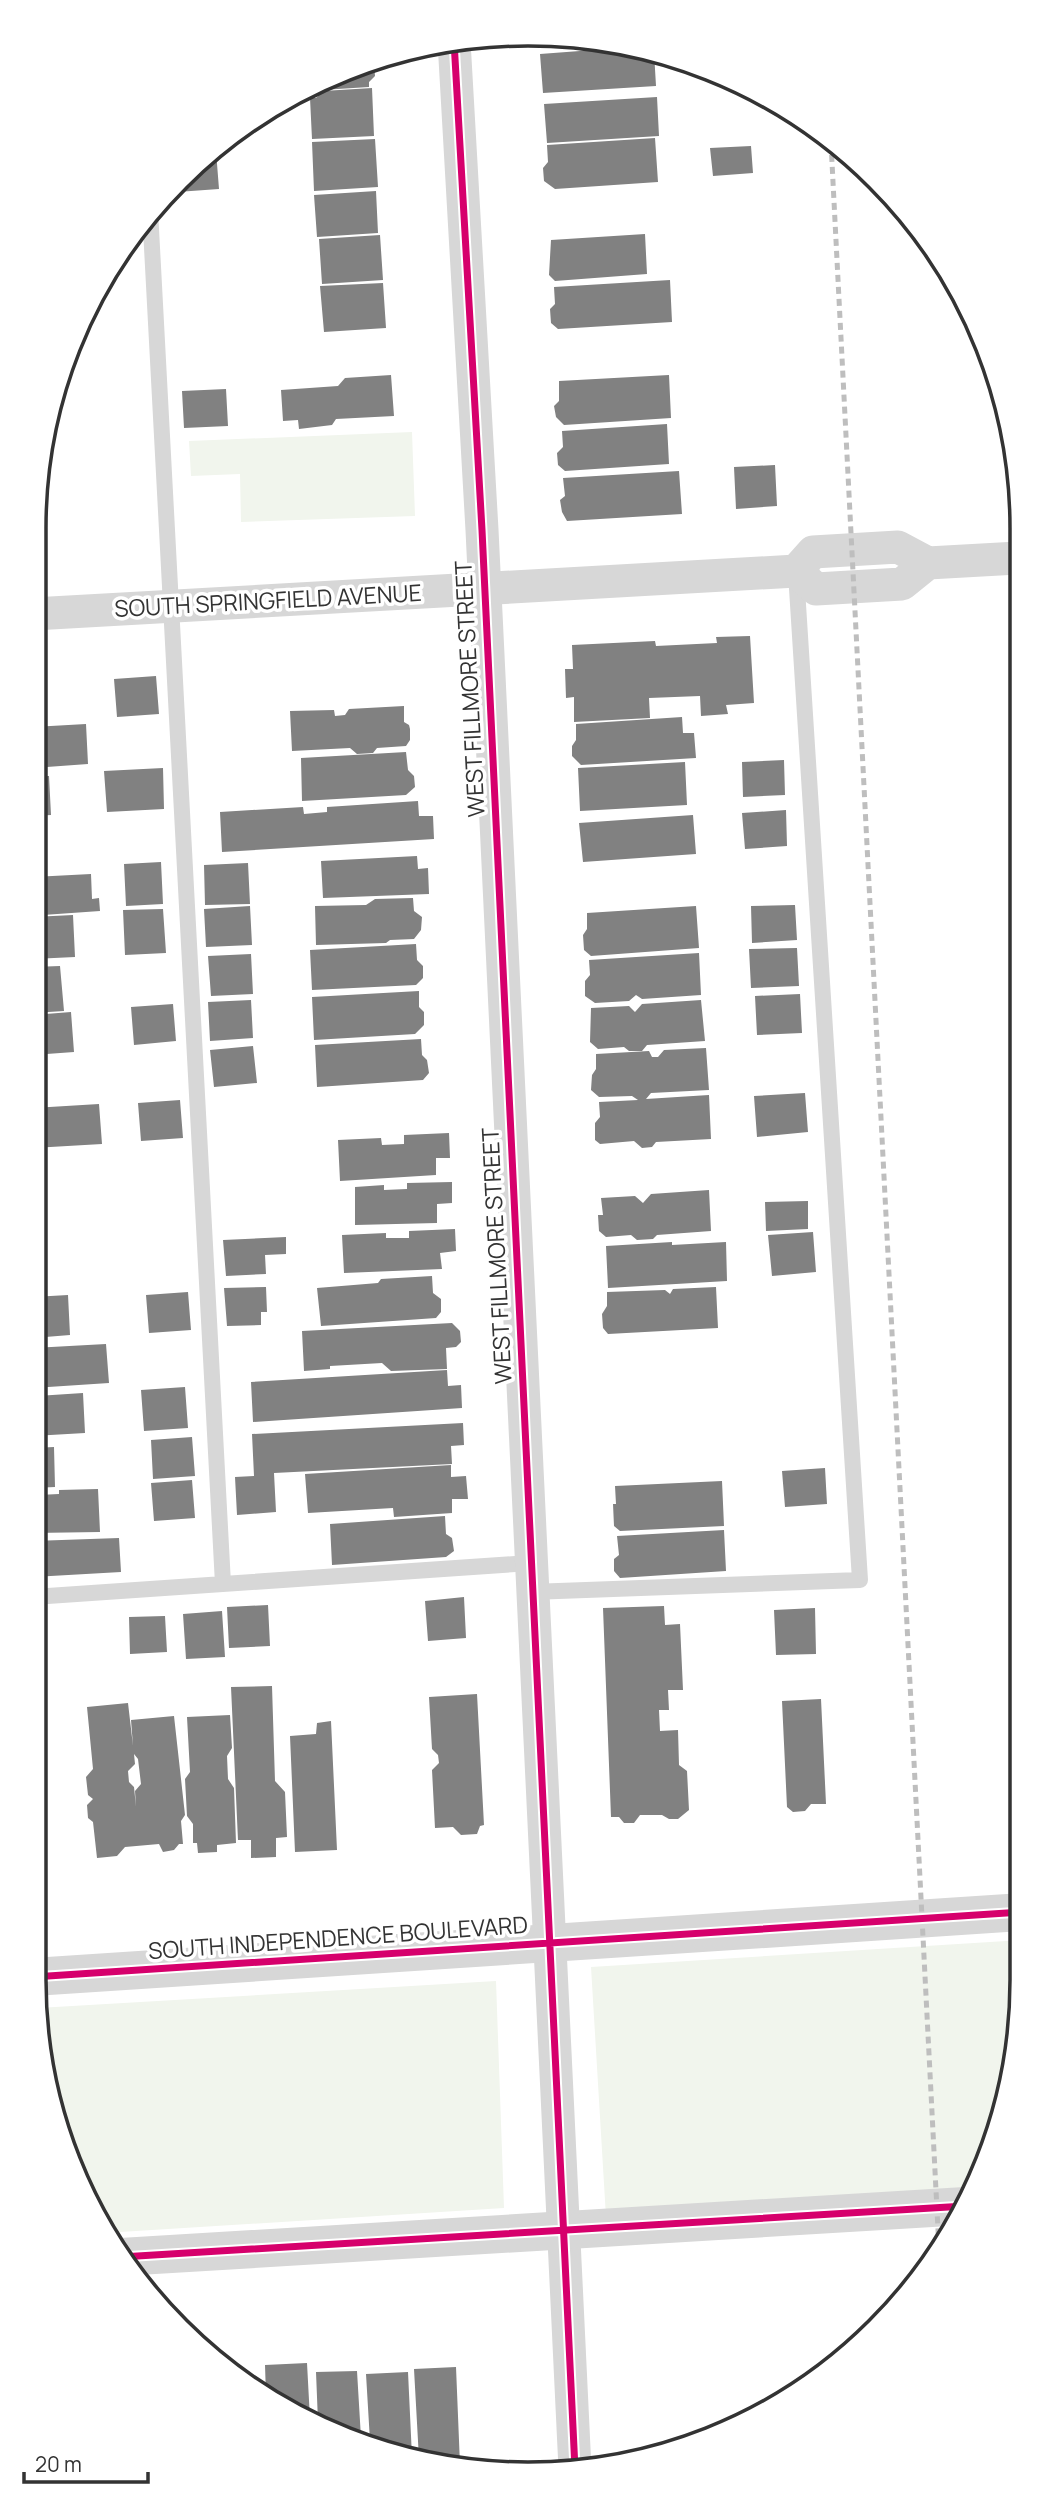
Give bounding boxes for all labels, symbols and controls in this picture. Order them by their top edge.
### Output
street label: WEST FILLMORE STREET [446,560,492,818]
street label: SOUTH SPRINGFIELD AVENUE [113,576,422,624]
street label: WEST FILLMORE STREET [473,1127,519,1385]
street label: SOUTH INDEPENDENCE BOULEVARD [147,1908,529,1966]
scale bar [24,2440,149,2484]
text: 20 m [35,2450,82,2478]

